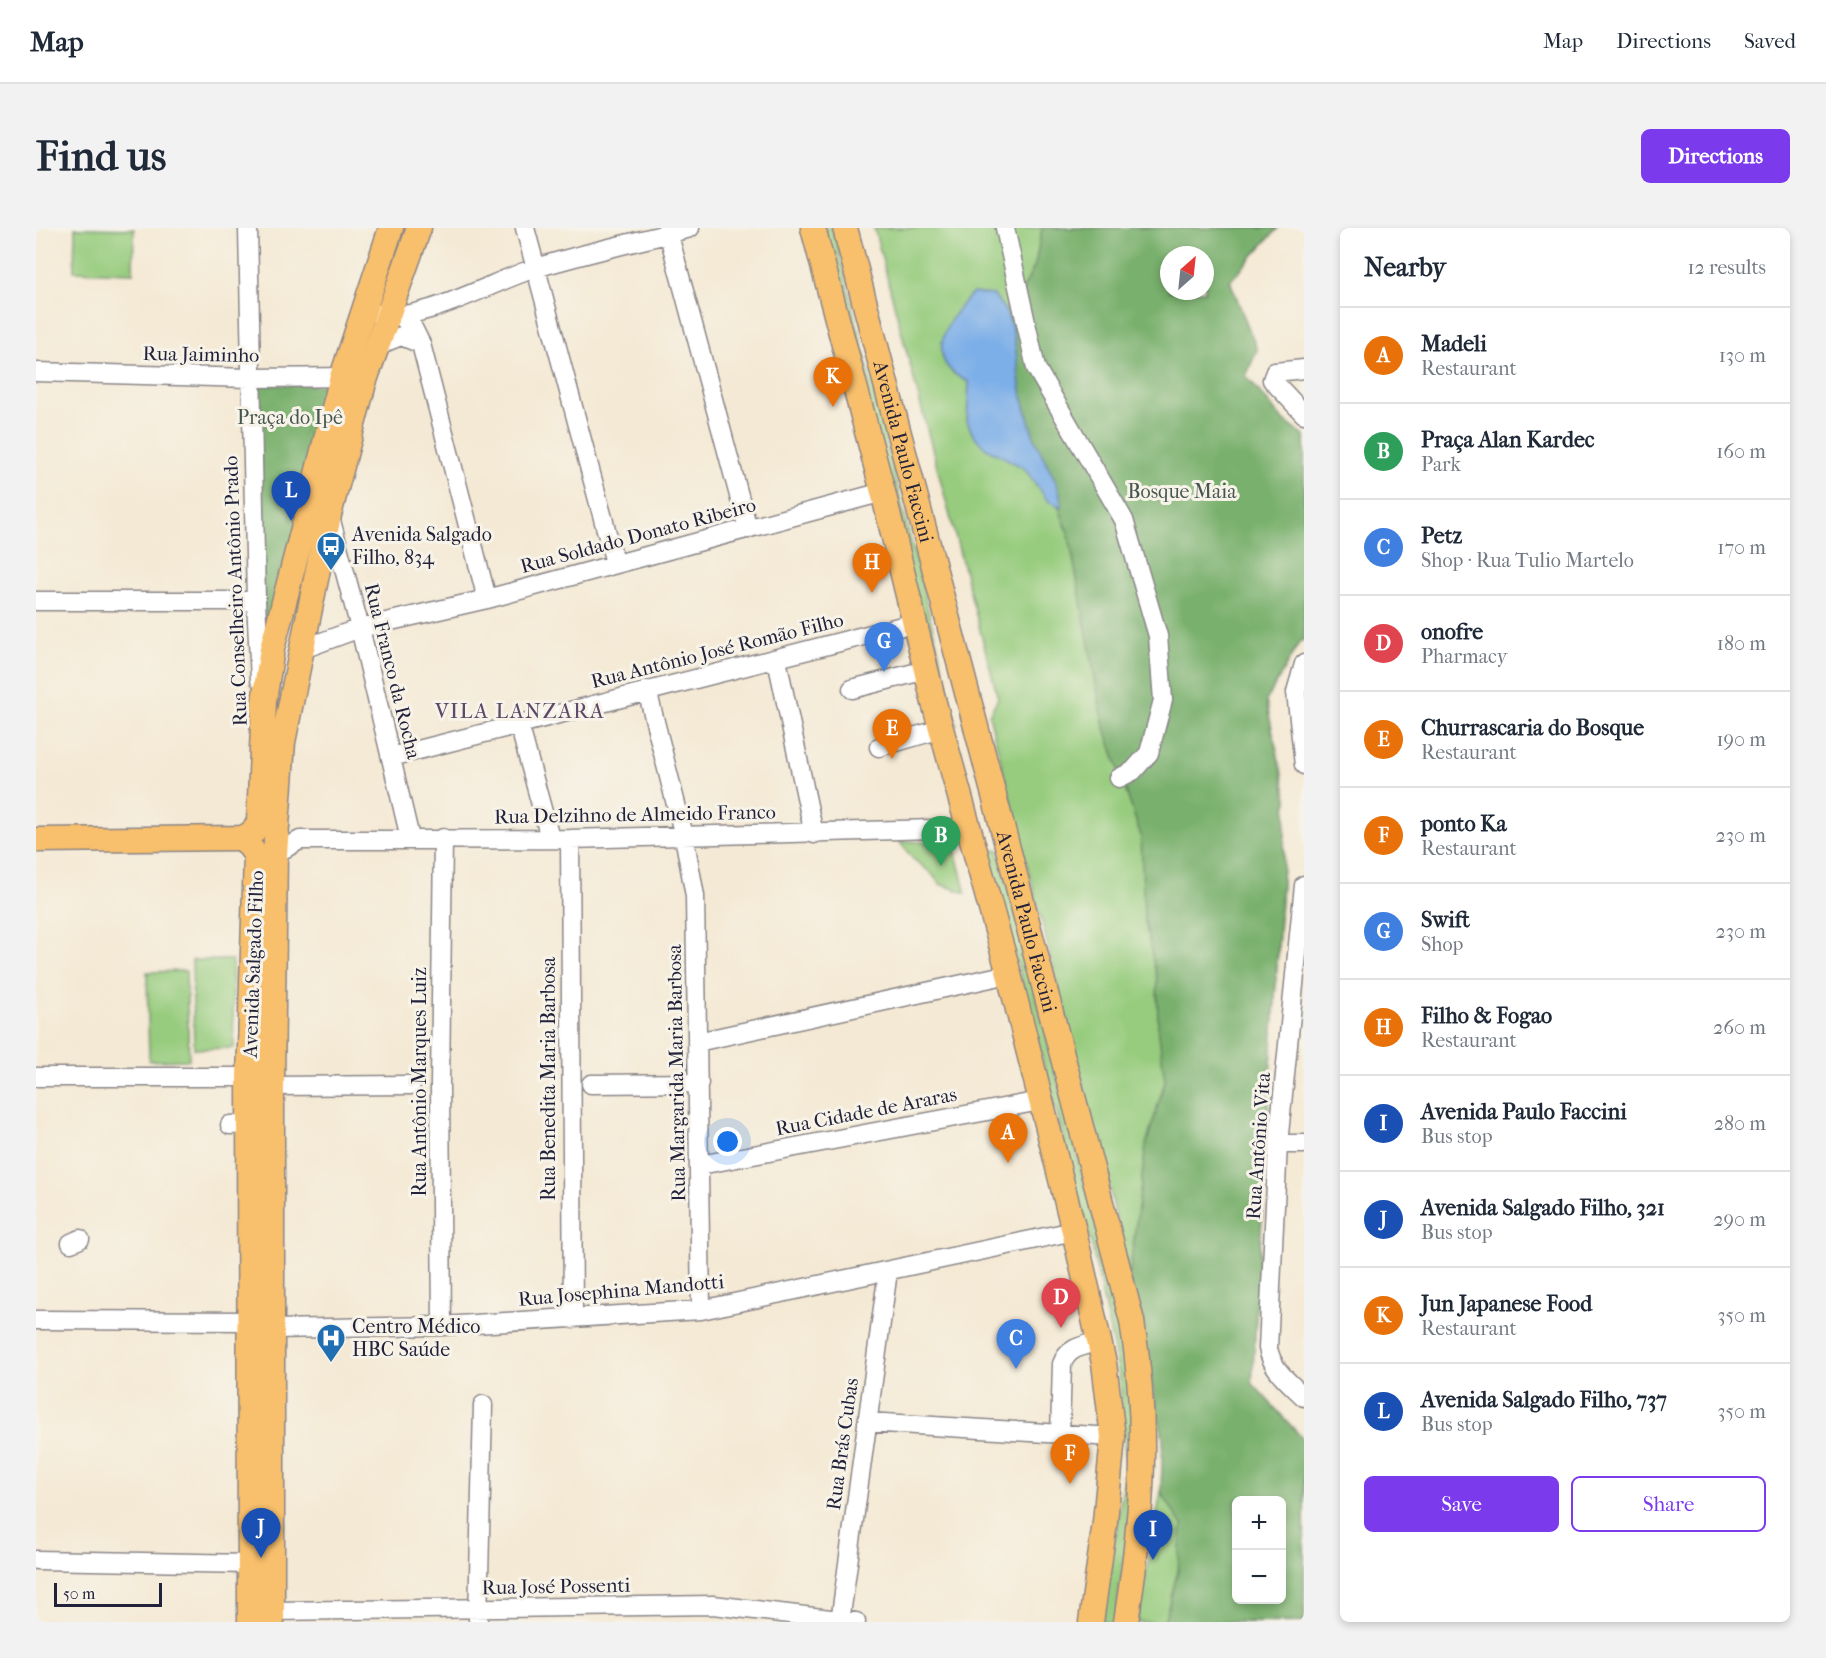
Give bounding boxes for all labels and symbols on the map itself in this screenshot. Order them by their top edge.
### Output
north arrow [1160,246,1214,300]
street label: Rua Jaiminho [142,342,260,367]
street label: Avenida Paulo Faccini [868,357,938,545]
pin: K [814,358,852,407]
park label: Praça do Ipê [237,406,343,429]
street label: Rua Conselheiro Antônio Prado [219,455,252,727]
pin: L [272,472,310,521]
park label: Bosque Maia [1127,480,1237,503]
street label: Rua Soldado Donato Ribeiro [518,493,758,578]
place label: Avenida Salgado Filho, 834 [351,523,492,569]
bus stop icon: Avenida Salgado Filho, 834 [315,530,347,572]
pin: H [852,544,892,593]
street label: Rua Franco da Rocha [360,581,426,762]
street label: Rua Antônio José Romão Filho [589,608,846,693]
pin: G [864,622,904,672]
district label: VILA LANZARA [434,699,605,723]
pin: E [872,710,912,759]
street label: Rua Delzihno de Almeido Franco [494,801,776,828]
pin: B [922,816,960,866]
street label: Avenida Paulo Faccini [991,827,1062,1015]
street label: Avenida Salgado Filho [239,870,268,1059]
street label: Rua Margarida Maria Barbosa [663,943,690,1202]
street label: Rua Benedita Maria Barbosa [537,956,560,1201]
street label: Rua Antônio Marques Luiz [408,967,431,1197]
street label: Rua Antônio Vita [1242,1071,1275,1220]
street label: Rua Cidade de Araras [773,1083,959,1140]
pin: A [988,1114,1028,1163]
your location [713,1127,742,1156]
street label: Rua Josephina Mandotti [517,1270,725,1311]
pin: D [1042,1278,1080,1328]
place label: Centro Médico HBC Saúde [352,1315,480,1361]
pin: C [996,1320,1036,1369]
hospital icon: Centro Médico HBC Saúde [315,1322,347,1364]
street label: Rua Brás Cubas [822,1376,863,1512]
pin: F [1050,1434,1090,1484]
pin: J [242,1508,280,1558]
pin: I [1134,1510,1172,1560]
street label: Rua José Possenti [481,1574,631,1599]
scale bar [54,1580,162,1608]

